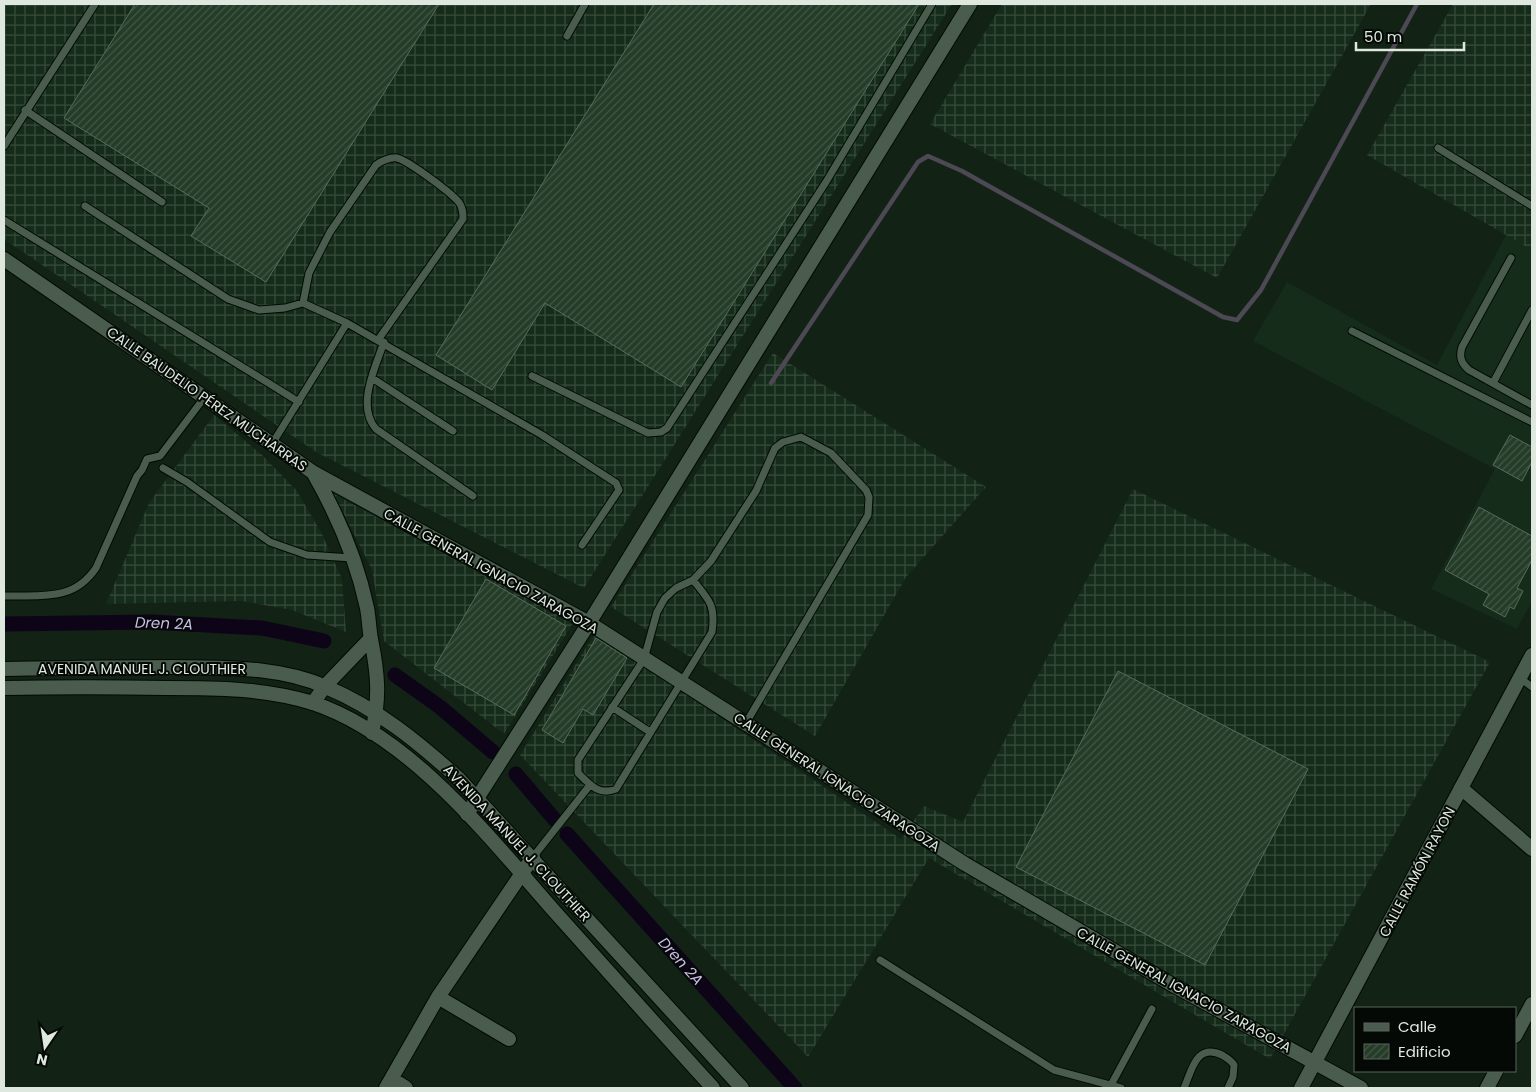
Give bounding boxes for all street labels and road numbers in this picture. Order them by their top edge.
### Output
street label: CALLE BAUDELIO PÉREZ MUCHARRAS [103,322,311,476]
street label: CALLE GENERAL IGNACIO ZARAGOZA [380,503,602,639]
street label: AVENIDA MANUEL J. CLOUTHIER [38,659,246,679]
street label: CALLE GENERAL IGNACIO ZARAGOZA [730,708,944,856]
street label: AVENIDA MANUEL J. CLOUTHIER [439,760,595,926]
street label: CALLE RAMÓN RAYON [1374,803,1460,941]
street label: CALLE GENERAL IGNACIO ZARAGOZA [1073,922,1295,1058]

